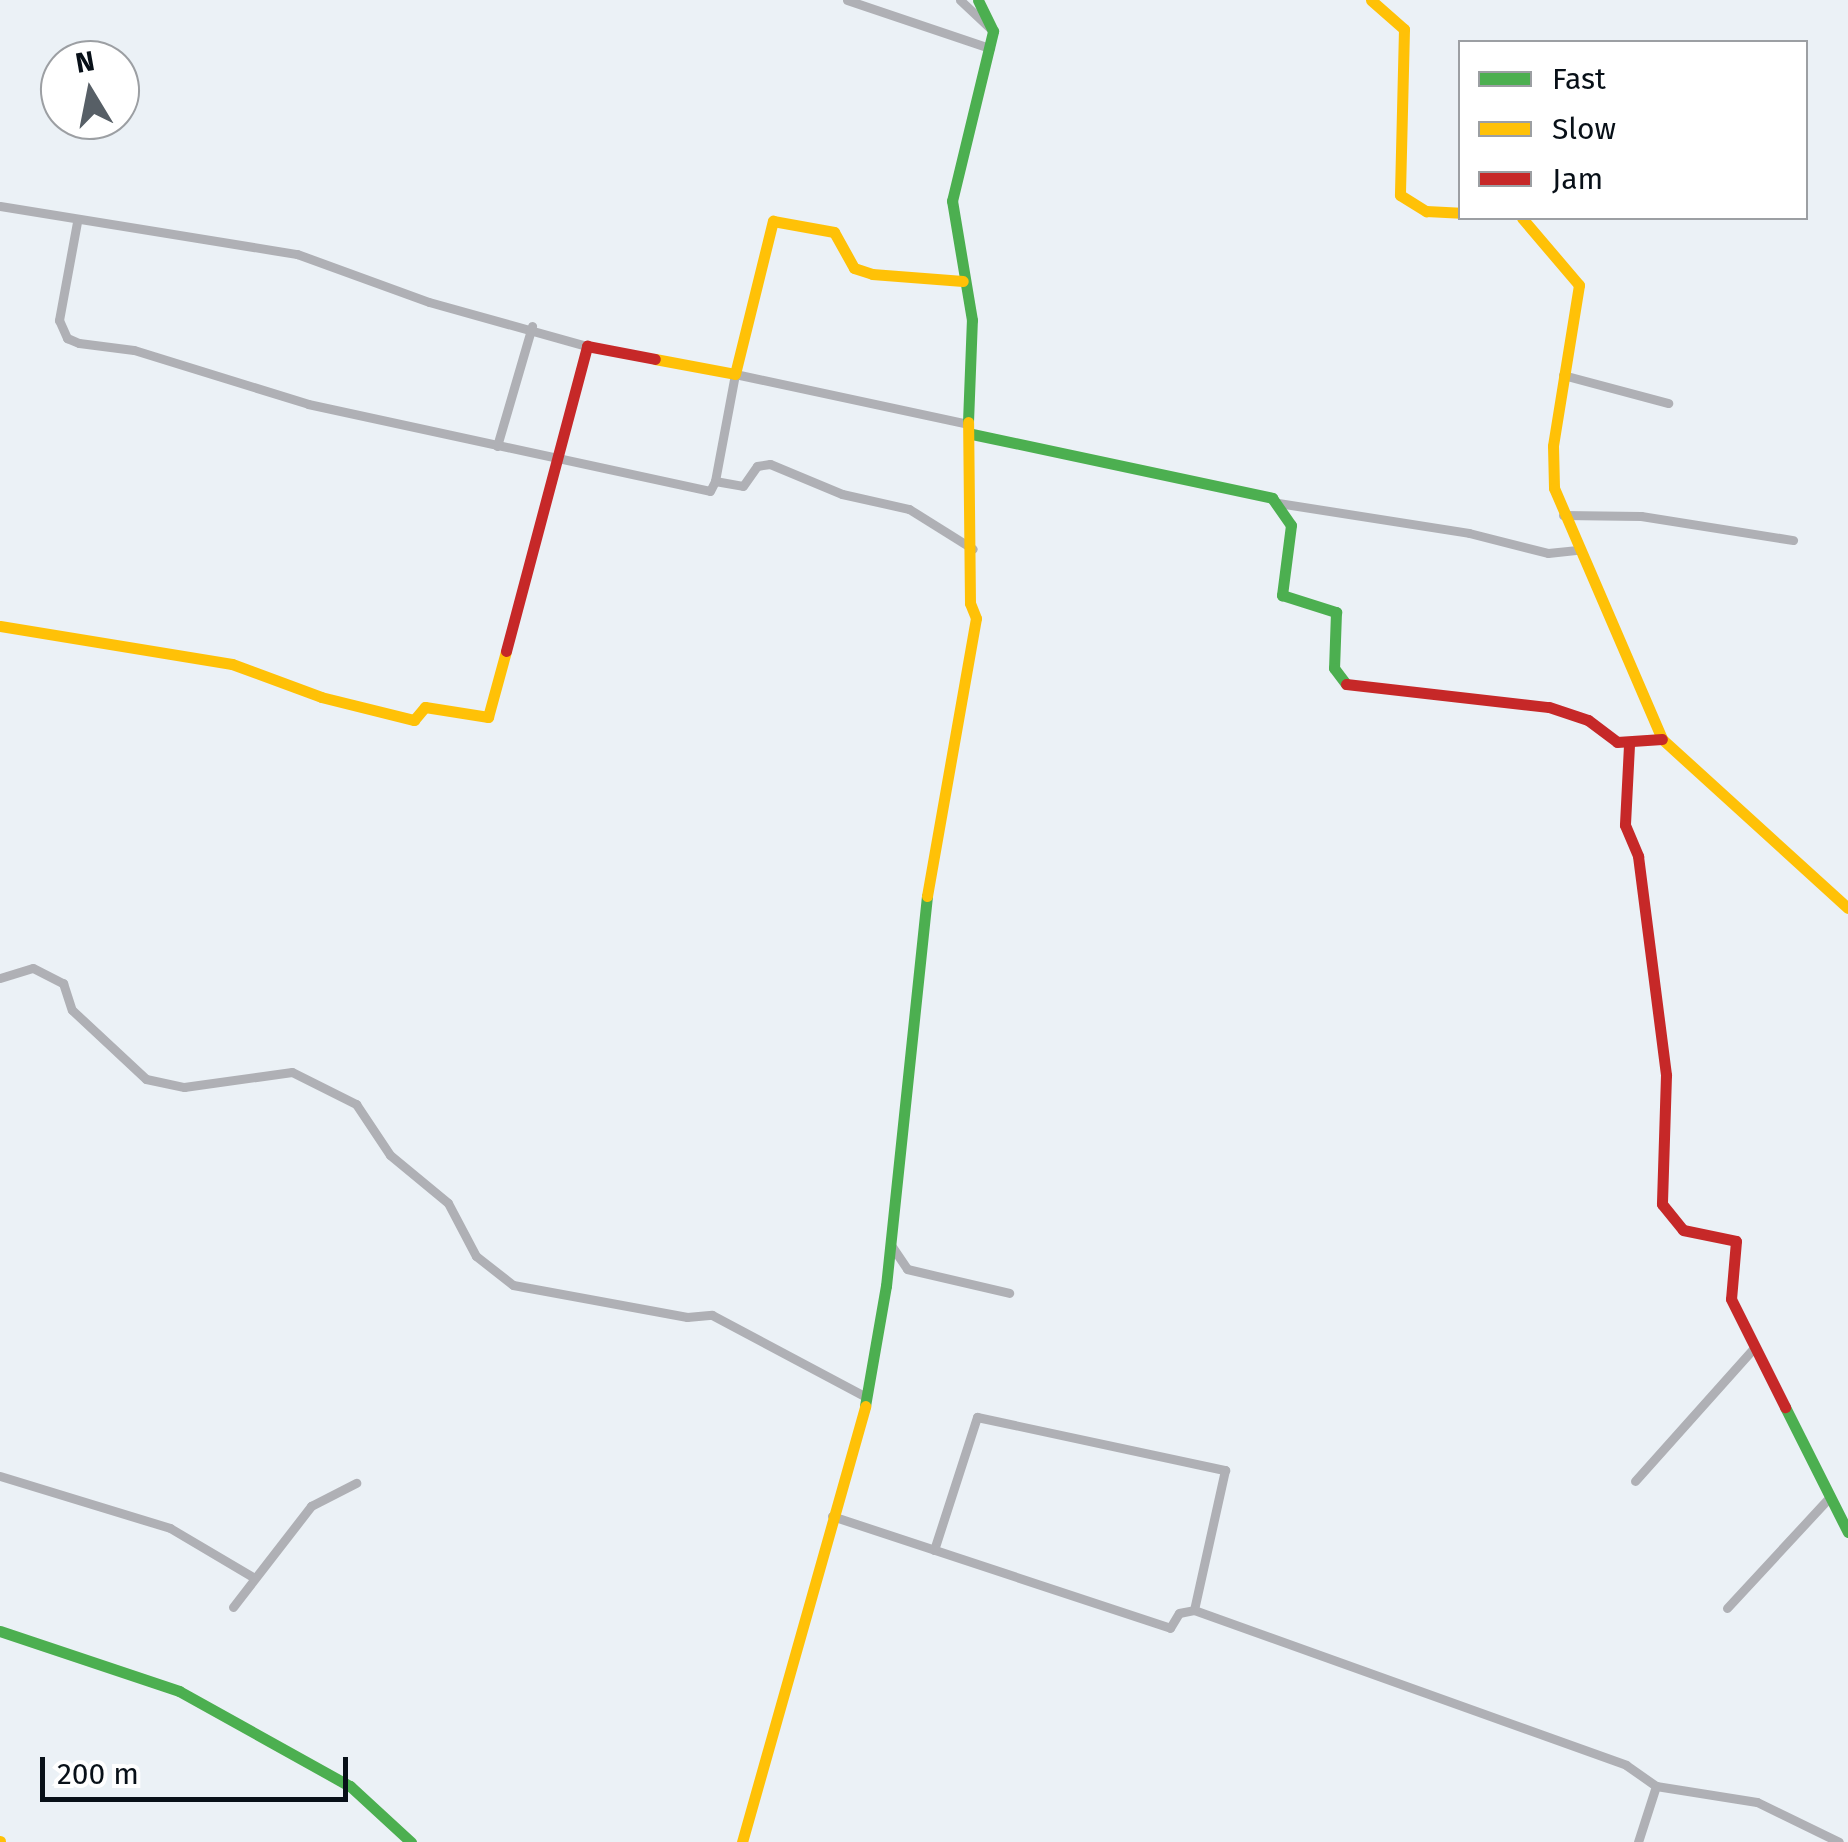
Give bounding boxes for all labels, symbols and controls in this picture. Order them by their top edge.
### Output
north arrow [40,40,140,140]
legend [1458,40,1808,220]
text: N [73,44,97,80]
text: Fast [1552,61,1606,97]
text: Slow [1552,111,1616,147]
text: Jam [1552,161,1603,197]
scale bar [45,1737,352,1799]
text: 200 m [57,1756,139,1792]

